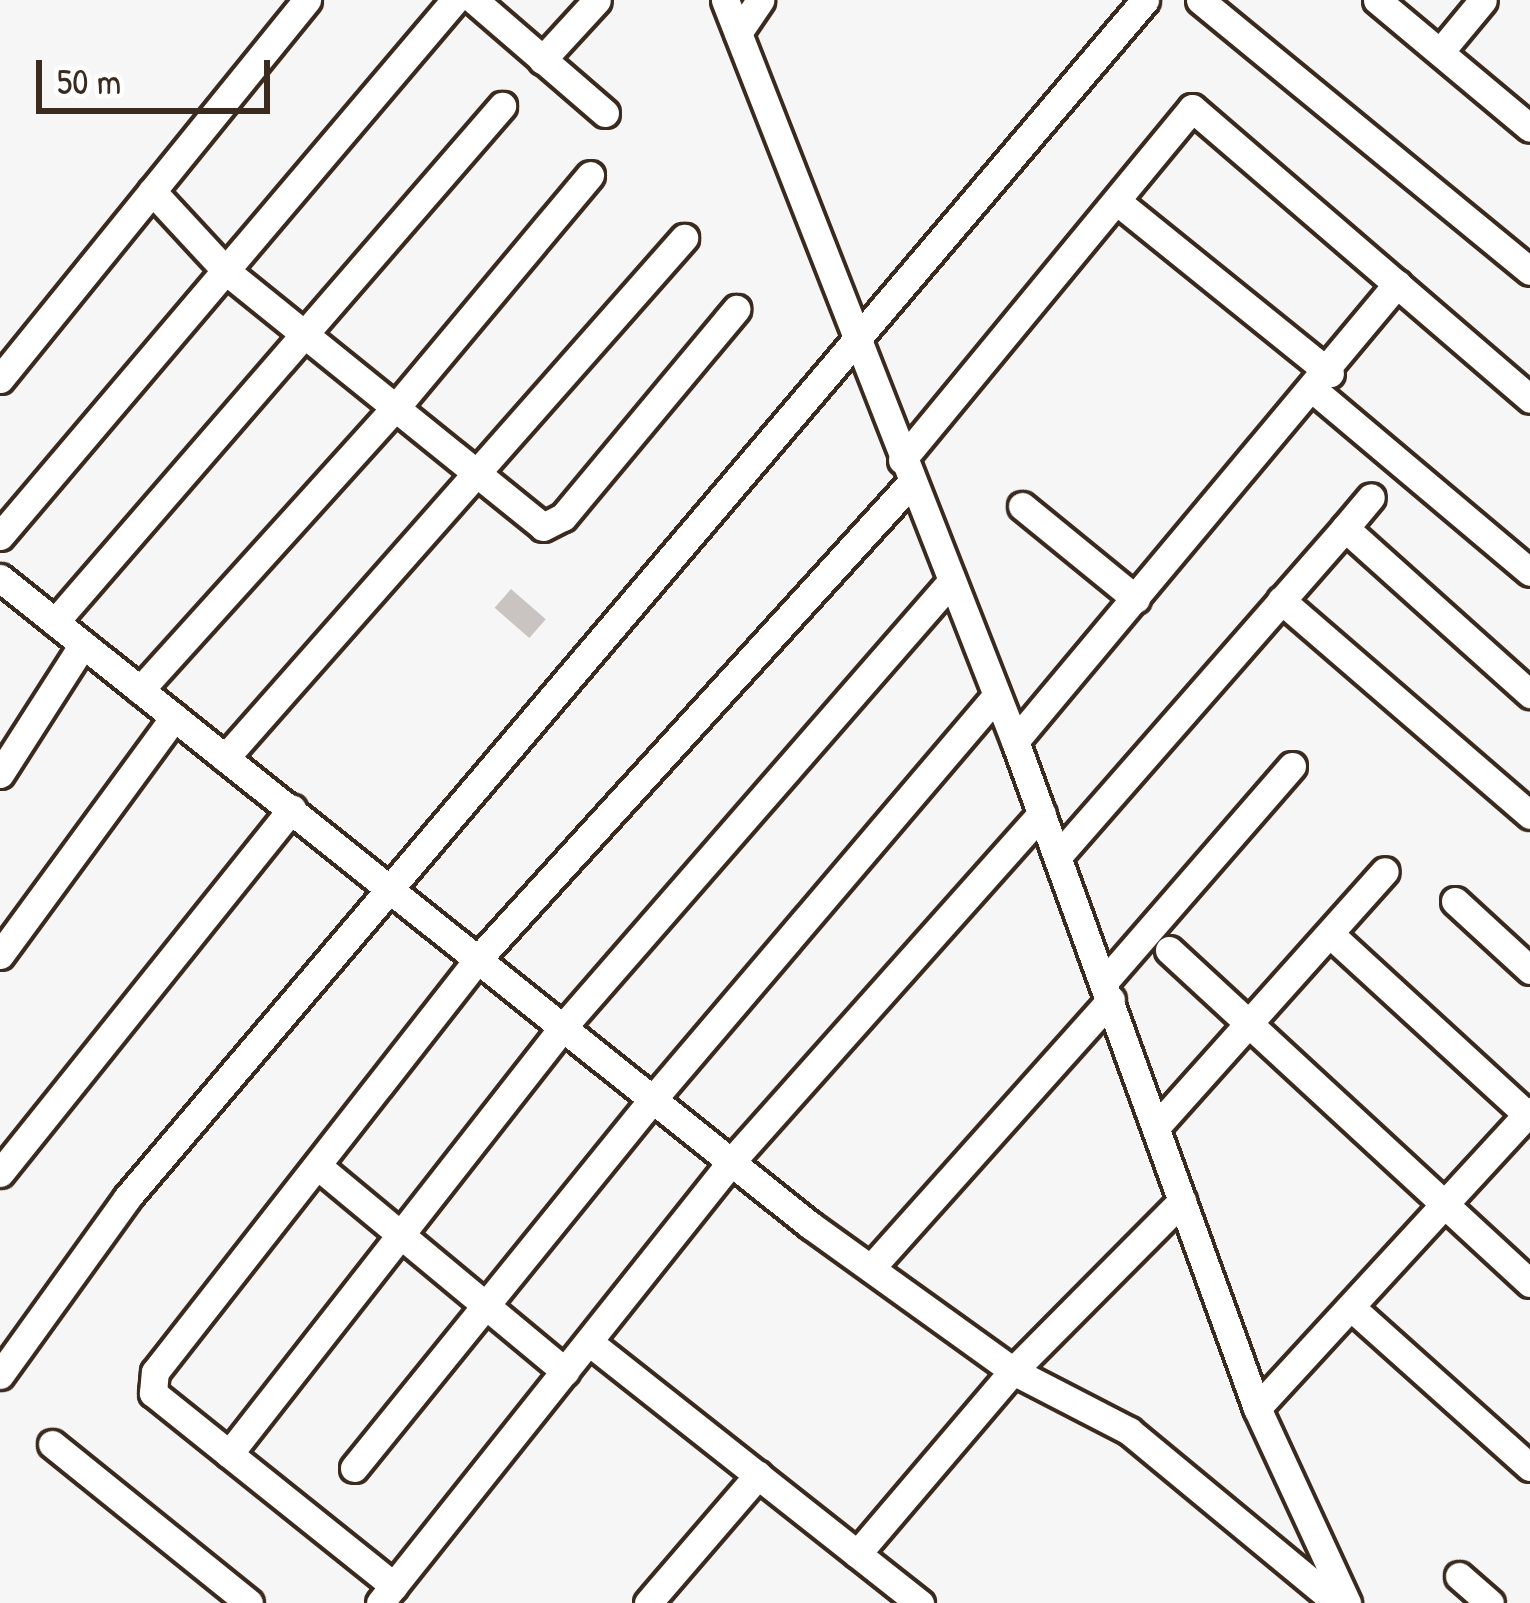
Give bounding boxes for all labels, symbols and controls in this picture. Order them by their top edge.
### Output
scale bar [42,36,276,110]
text: 50 m [57,56,121,105]

